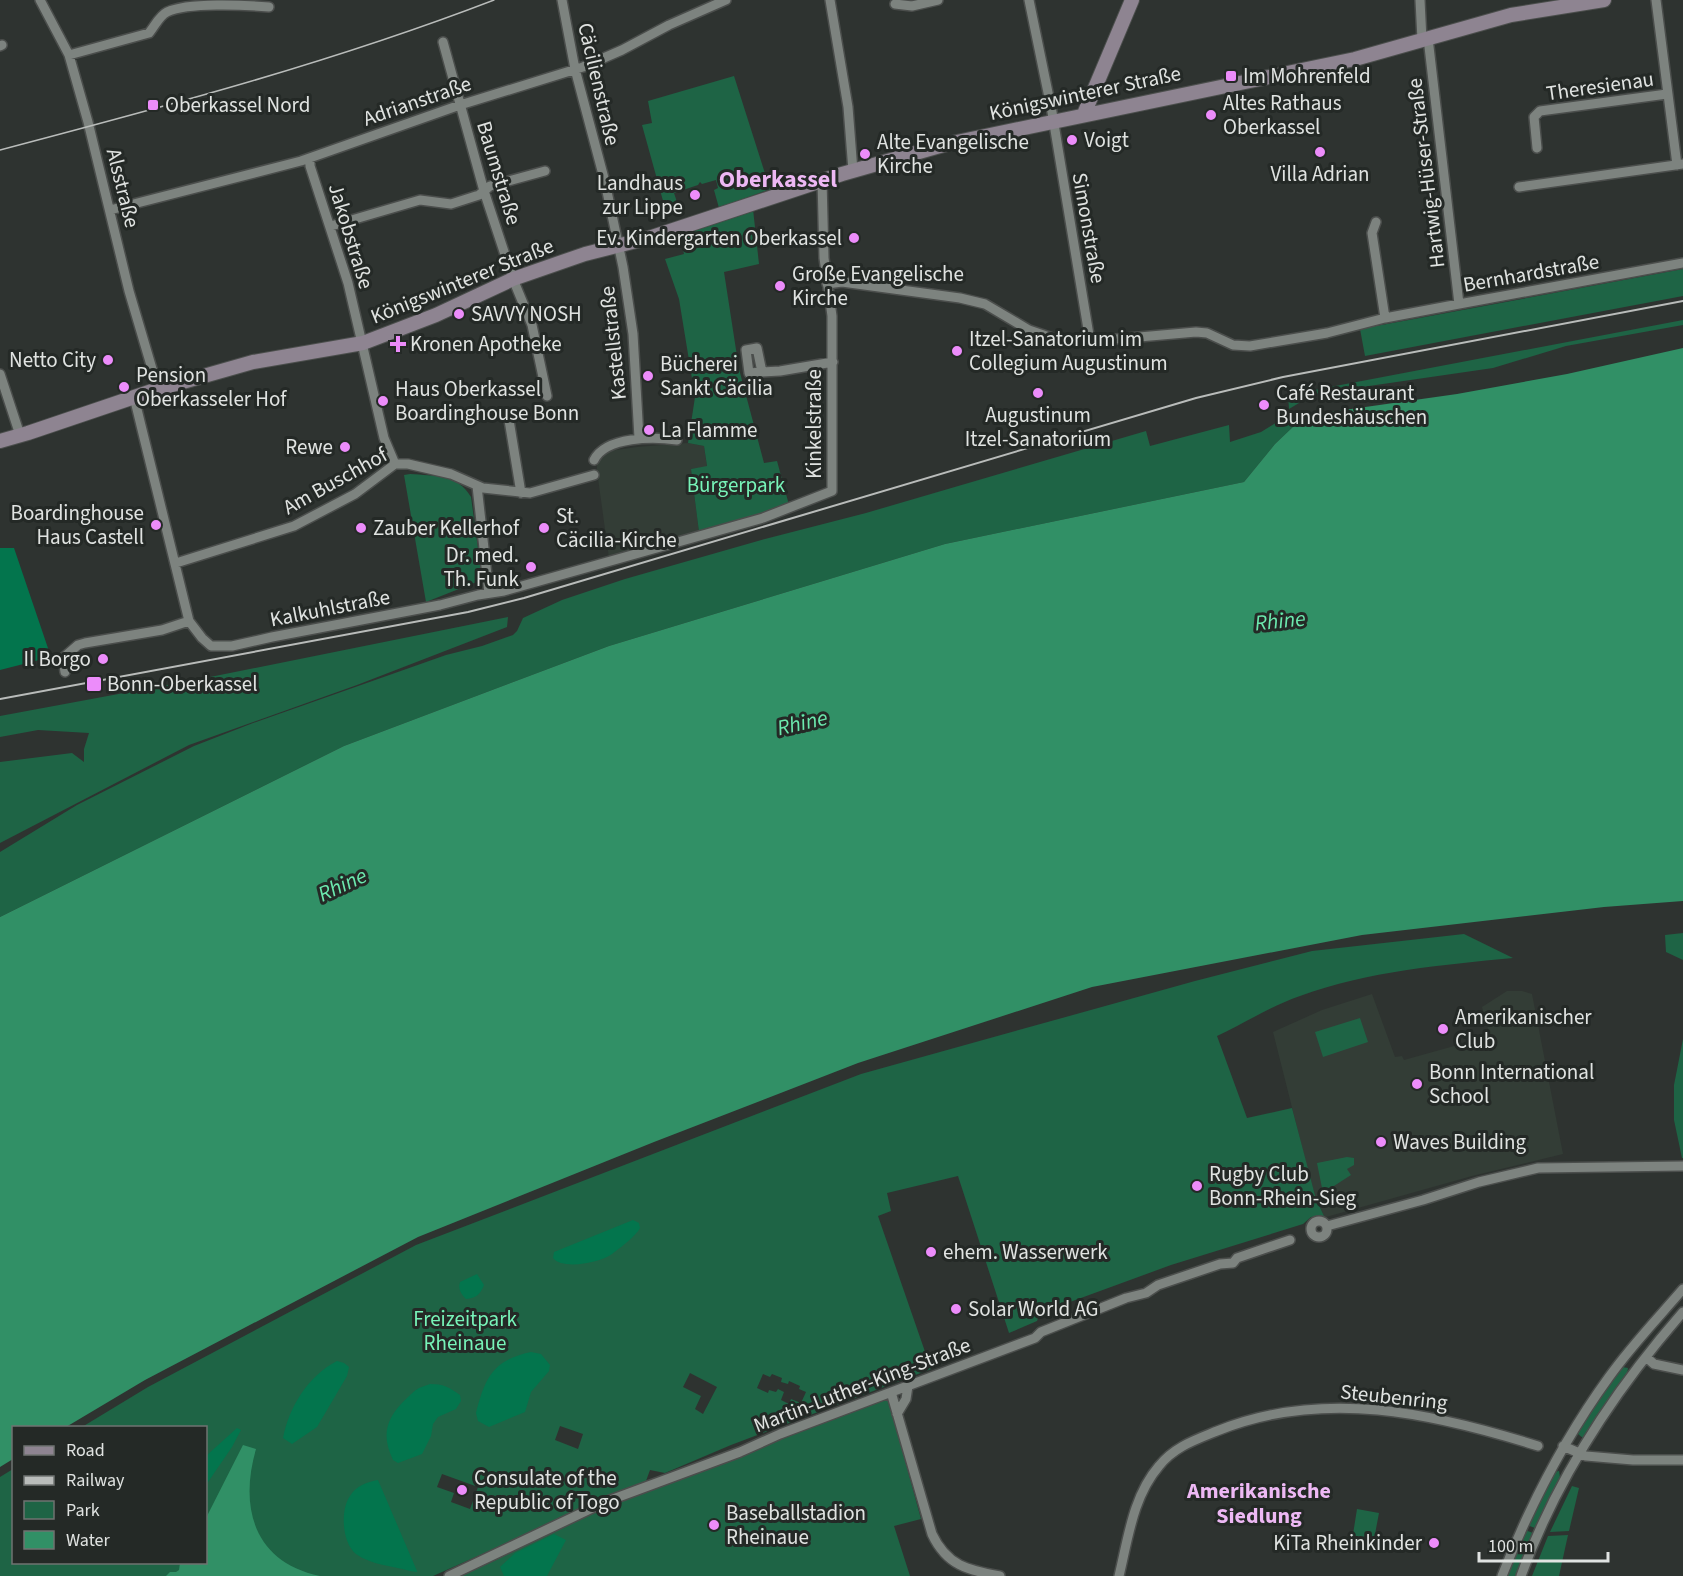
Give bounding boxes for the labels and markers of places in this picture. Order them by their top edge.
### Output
place label: Im Mohrenfeld [1243,61,1371,91]
marker: Im Mohrenfeld [1224,69,1238,83]
place label: Altes Rathaus Oberkassel [1223,88,1342,142]
place label: Oberkassel Nord [165,90,310,120]
marker: Oberkassel Nord [146,98,160,112]
marker: Altes Rathaus Oberkassel [1204,108,1218,122]
place label: Voigt [1084,125,1129,155]
place label: Alte Evangelische Kirche [877,127,1029,181]
marker: Voigt [1065,133,1079,147]
marker: Villa Adrian [1313,145,1327,159]
marker: Alte Evangelische Kirche [858,147,872,161]
place label: Villa Adrian [1270,159,1370,189]
place label: Landhaus zur Lippe [597,168,683,222]
marker: Landhaus zur Lippe [688,188,702,202]
place label: Ev. Kindergarten Oberkassel [596,223,842,253]
marker: Ev. Kindergarten Oberkassel [847,231,861,245]
place label: Große Evangelische Kirche [792,259,964,313]
marker: Große Evangelische Kirche [773,279,787,293]
place label: SAVVY NOSH [471,299,582,329]
marker: SAVVY NOSH [452,307,466,321]
place label: Itzel-Sanatorium im Collegium Augustinum [969,324,1168,378]
place label: Kronen Apotheke [410,329,562,359]
marker: Kronen Apotheke [391,337,405,351]
marker: Itzel-Sanatorium im Collegium Augustinum [950,344,964,358]
place label: Netto City [9,345,96,375]
place label: Bücherei Sankt Cäcilia [660,349,773,403]
marker: Netto City [101,353,115,367]
place label: Pension Oberkasseler Hof [136,360,287,414]
marker: Bücherei Sankt Cäcilia [641,369,655,383]
place label: Haus Oberkassel Boardinghouse Bonn [395,374,579,428]
place label: Café Restaurant Bundeshäuschen [1276,378,1427,432]
marker: Pension Oberkasseler Hof [117,380,131,394]
marker: Augustinum Itzel-Sanatorium [1031,386,1045,400]
marker: Haus Oberkassel Boardinghouse Bonn [376,394,390,408]
marker: Café Restaurant Bundeshäuschen [1257,398,1271,412]
place label: Augustinum Itzel-Sanatorium [965,400,1111,454]
place label: La Flamme [661,415,758,445]
marker: La Flamme [642,423,656,437]
place label: Rewe [285,432,333,462]
marker: Rewe [338,440,352,454]
place label: Boardinghouse Haus Castell [11,498,144,552]
place label: St. Cäcilia-Kirche [556,501,677,555]
place label: Zauber Kellerhof [373,513,520,543]
marker: Boardinghouse Haus Castell [149,518,163,532]
marker: Zauber Kellerhof [354,521,368,535]
marker: St. Cäcilia-Kirche [537,521,551,535]
place label: Dr. med. Th. Funk [444,540,520,594]
marker: Dr. med. Th. Funk [524,560,538,574]
place label: Il Borgo [23,644,91,674]
marker: Il Borgo [96,652,110,666]
place label: Bonn-Oberkassel [107,669,258,699]
marker: Bonn-Oberkassel [85,675,103,693]
place label: Amerikanischer Club [1455,1002,1592,1056]
marker: Amerikanischer Club [1436,1022,1450,1036]
place label: Bonn International School [1429,1057,1594,1111]
marker: Bonn International School [1410,1077,1424,1091]
place label: Waves Building [1393,1127,1526,1157]
marker: Waves Building [1374,1135,1388,1149]
place label: Rugby Club Bonn-Rhein-Sieg [1209,1159,1356,1213]
marker: Rugby Club Bonn-Rhein-Sieg [1190,1179,1204,1193]
place label: ehem. Wasserwerk [943,1237,1108,1267]
marker: ehem. Wasserwerk [924,1245,938,1259]
place label: Solar World AG [968,1294,1099,1324]
marker: Solar World AG [949,1302,963,1316]
place label: Consulate of the Republic of Togo [474,1463,620,1517]
marker: Consulate of the Republic of Togo [455,1483,469,1497]
place label: Baseballstadion Rheinaue [726,1498,866,1552]
marker: Baseballstadion Rheinaue [707,1518,721,1532]
place label: KiTa Rheinkinder [1273,1528,1423,1558]
marker: KiTa Rheinkinder [1427,1536,1441,1550]

